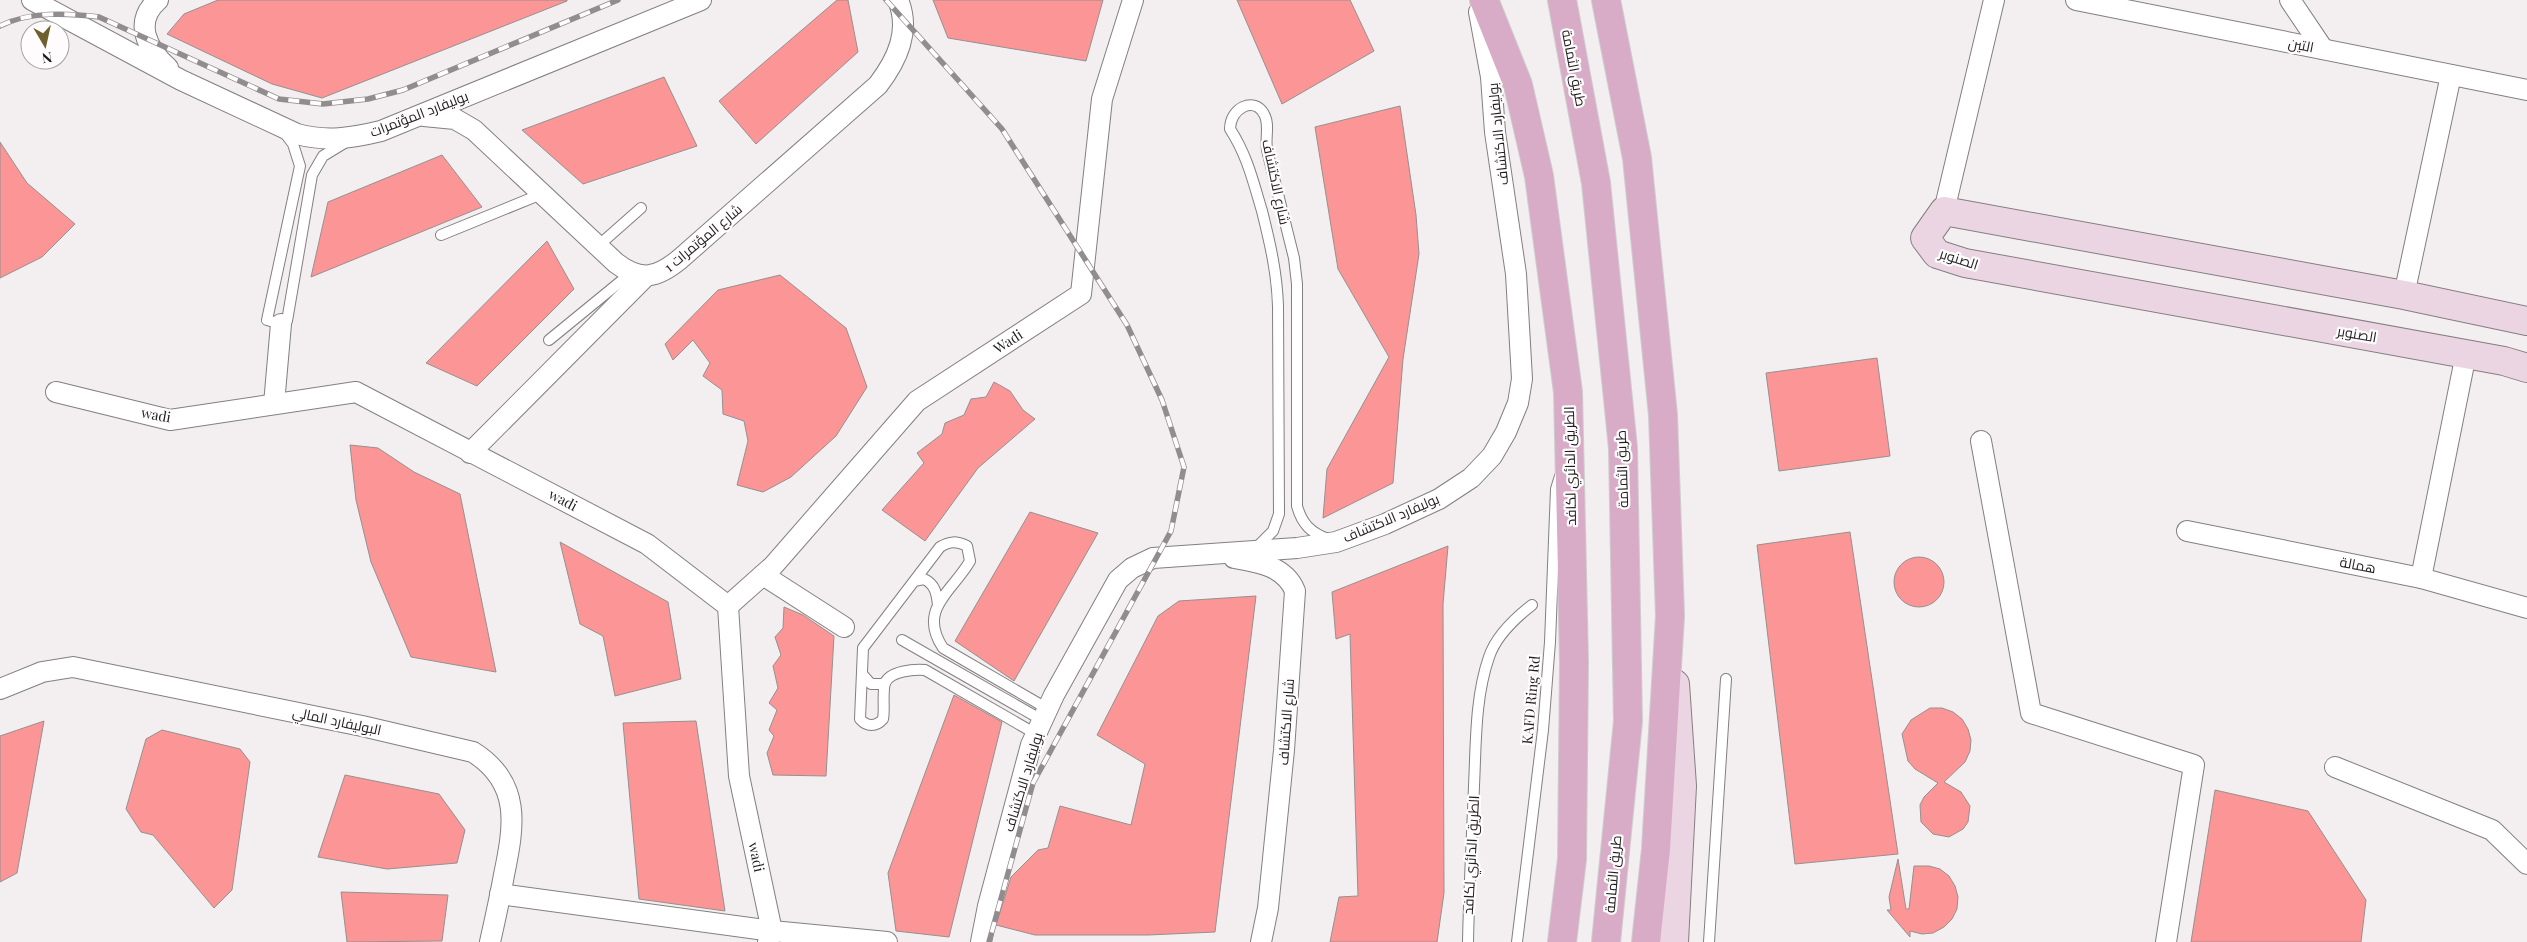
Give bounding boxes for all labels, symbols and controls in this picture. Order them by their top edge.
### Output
north arrow [20,20,70,70]
street label: طريق الثمامة [1558,28,1591,108]
street label: التين [2287,33,2315,56]
text: N [41,48,54,69]
street label: بوليفارد الاكتشاف [1483,82,1512,186]
street label: بوليفارد المؤتمرات [367,86,471,141]
street label: شارع الاكتشاف [1258,137,1295,226]
street label: شارع المؤتمرات 1 [660,199,746,276]
street label: الصنوبر [1936,243,1981,274]
street label: الصنوبر [2335,321,2378,346]
street label: Wadi [989,325,1026,358]
street label: wadi [140,403,172,426]
street label: الطريق الدائري لكافد [1559,406,1583,526]
street label: طريق الثمامة [1611,430,1632,508]
street label: wadi [546,484,581,515]
street label: بوليفارد الاكتشاف [1340,489,1442,546]
street label: همالة [2338,552,2378,577]
street label: KAFD Ring Rd [1517,655,1544,745]
street label: شارع الاكتشاف [1273,678,1298,766]
street label: البوليفارد المالي [290,702,383,742]
street label: بوليفارد الاكتشاف [998,730,1047,834]
street label: الطريق الدائري لكافد [1458,795,1486,915]
street label: طريق الثمامة [1600,834,1625,914]
street label: wadi [744,840,769,874]

